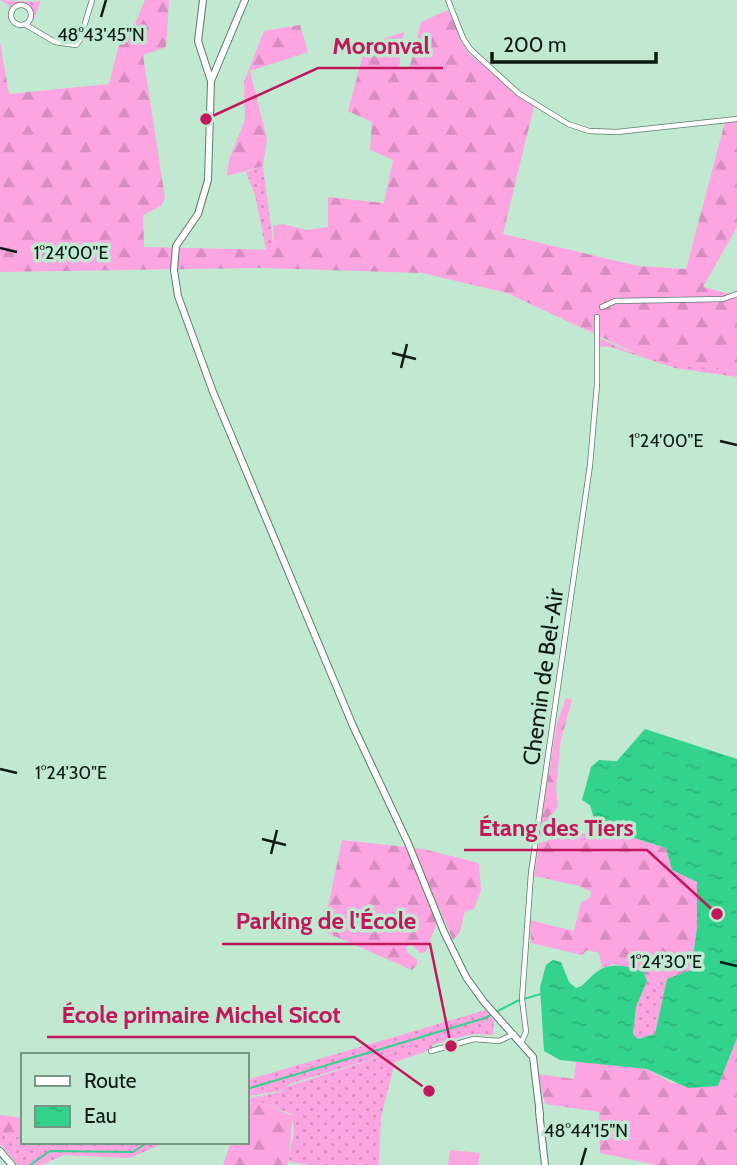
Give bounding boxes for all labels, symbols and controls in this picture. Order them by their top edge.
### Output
scale bar [492,21,656,65]
callout: Moronval [318,23,443,68]
text: 48°43'45"N [57,24,145,46]
text: Moronval [332,31,430,60]
text: 200 m [503,32,566,57]
text: 1°24'00"E [34,242,108,264]
text: 1°24'00"E [629,430,703,452]
street label: Chemin de Bel-Air [517,586,569,767]
text: 1°24'30"E [35,762,107,784]
callout: Étang des Tiers [464,805,647,850]
text: Étang des Tiers [478,813,634,842]
callout: Parking de l'École [222,899,430,944]
text: Parking de l'École [236,906,416,935]
text: 1°24'30"E [630,951,702,973]
callout: École primaire Michel Sicot [47,992,354,1037]
text: École primaire Michel Sicot [61,1000,341,1029]
legend [21,1053,248,1144]
text: Route [84,1068,137,1093]
text: Eau [84,1103,117,1128]
text: 48°44'15"N [544,1120,628,1142]

